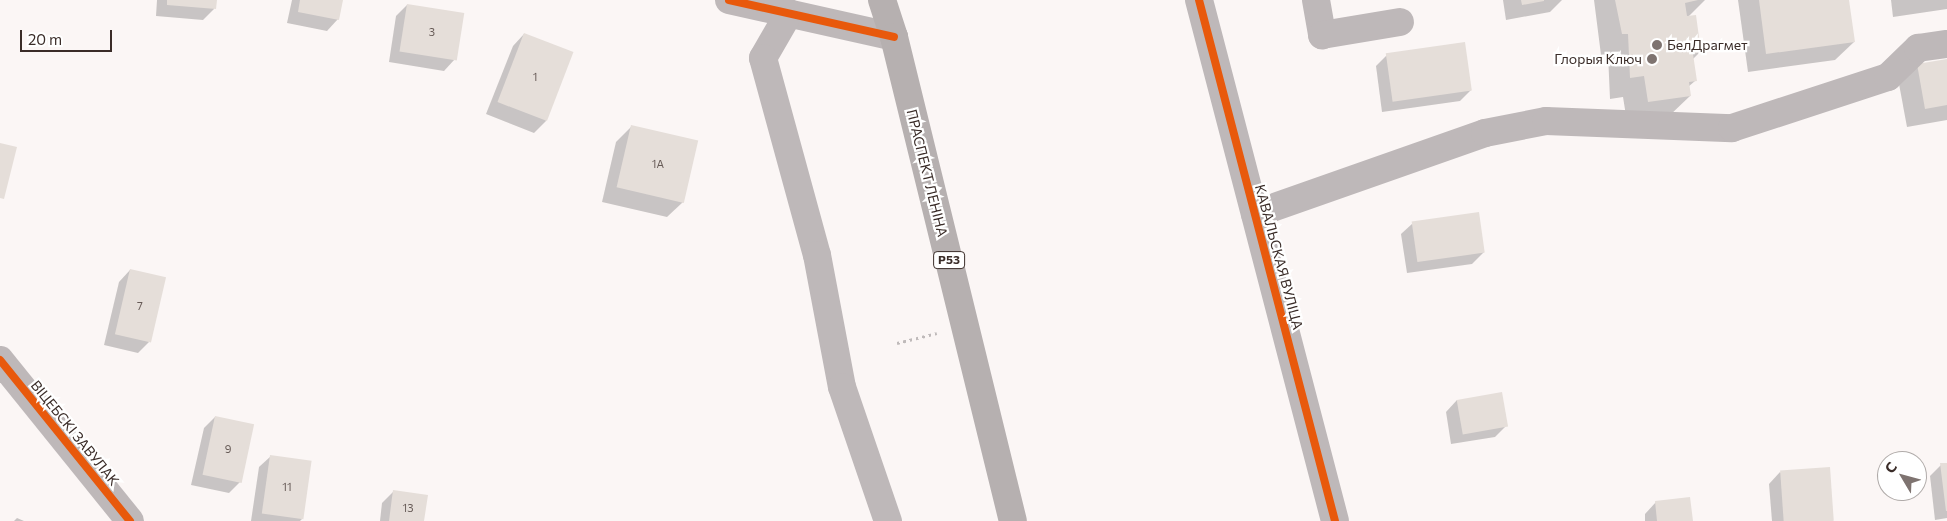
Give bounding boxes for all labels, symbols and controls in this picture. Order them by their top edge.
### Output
scale bar [22,20,115,52]
house number: 3 [429,25,435,39]
text: 20 m [28,30,62,48]
place label: БелДрагмет [1667,37,1748,53]
marker: БелДрагмет [1651,39,1663,51]
place label: Глорыя Ключ [1554,51,1642,67]
marker: Глорыя Ключ [1646,53,1658,65]
house number: 1 [533,70,537,84]
street label: ПРАСПЕКТ ЛЕНІНА [903,108,951,238]
house number: 1А [652,157,664,171]
street label: КАВАЛЬСКАЯ ВУЛІЦА [1252,183,1306,331]
road number: Р53 [933,250,965,270]
house number: 7 [137,299,143,313]
street label: ВІЦЕБСКІ ЗАВУЛАК [27,377,123,489]
house number: 9 [225,442,231,456]
north arrow [1877,451,1927,501]
text: С [1881,458,1900,476]
house number: 11 [282,480,292,494]
house number: 13 [403,501,413,515]

